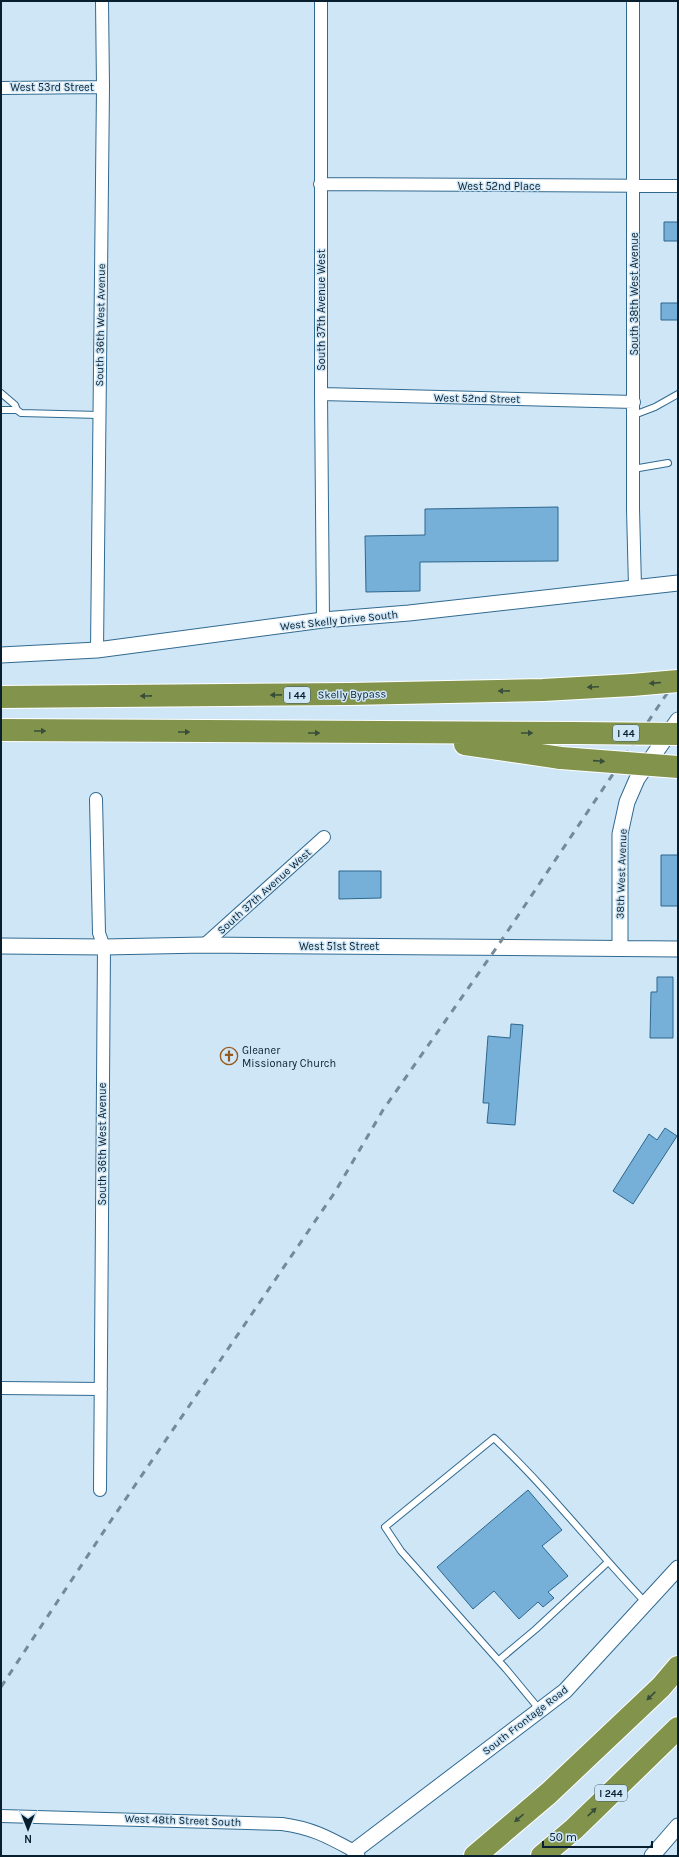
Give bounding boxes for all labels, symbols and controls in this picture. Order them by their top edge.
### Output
street label: West 53rd Street [10,81,94,94]
street label: West 52nd Place [458,180,541,193]
street label: South 38th West Avenue [628,232,641,356]
street label: South 37th Avenue West [315,249,328,371]
street label: South 36th West Avenue [93,263,108,386]
street label: West 52nd Street [434,391,520,406]
street label: West Skelly Drive South [279,608,399,633]
one-way arrow [649,680,661,686]
one-way arrow [586,684,599,690]
road number: I 44 [284,687,310,703]
street label: Skelly Bypass [318,687,387,702]
one-way arrow [497,688,510,694]
one-way arrow [269,692,282,698]
one-way arrow [139,693,152,699]
road number: I 44 [613,725,639,741]
one-way arrow [34,728,47,734]
one-way arrow [178,729,191,735]
one-way arrow [308,730,321,736]
one-way arrow [521,730,534,736]
one-way arrow [593,758,606,765]
street label: 38th West Avenue [613,828,630,919]
street label: South 37th Avenue West [215,846,314,937]
street label: West 51st Street [299,940,379,953]
place label: Gleaner Missionary Church [242,1044,336,1070]
church icon: Gleaner Missionary Church [219,1046,239,1066]
street label: South 36th West Avenue [96,1082,109,1205]
street label: South Frontage Road [480,1683,571,1758]
one-way arrow [646,1691,656,1700]
road number: I 244 [595,1785,627,1801]
one-way arrow [587,1807,597,1816]
north arrow [8,1809,48,1849]
street label: West 48th Street South [124,1812,242,1829]
one-way arrow [514,1814,525,1823]
scale bar [543,1823,652,1849]
text: 50 m [549,1830,577,1844]
text: N [24,1832,32,1845]

